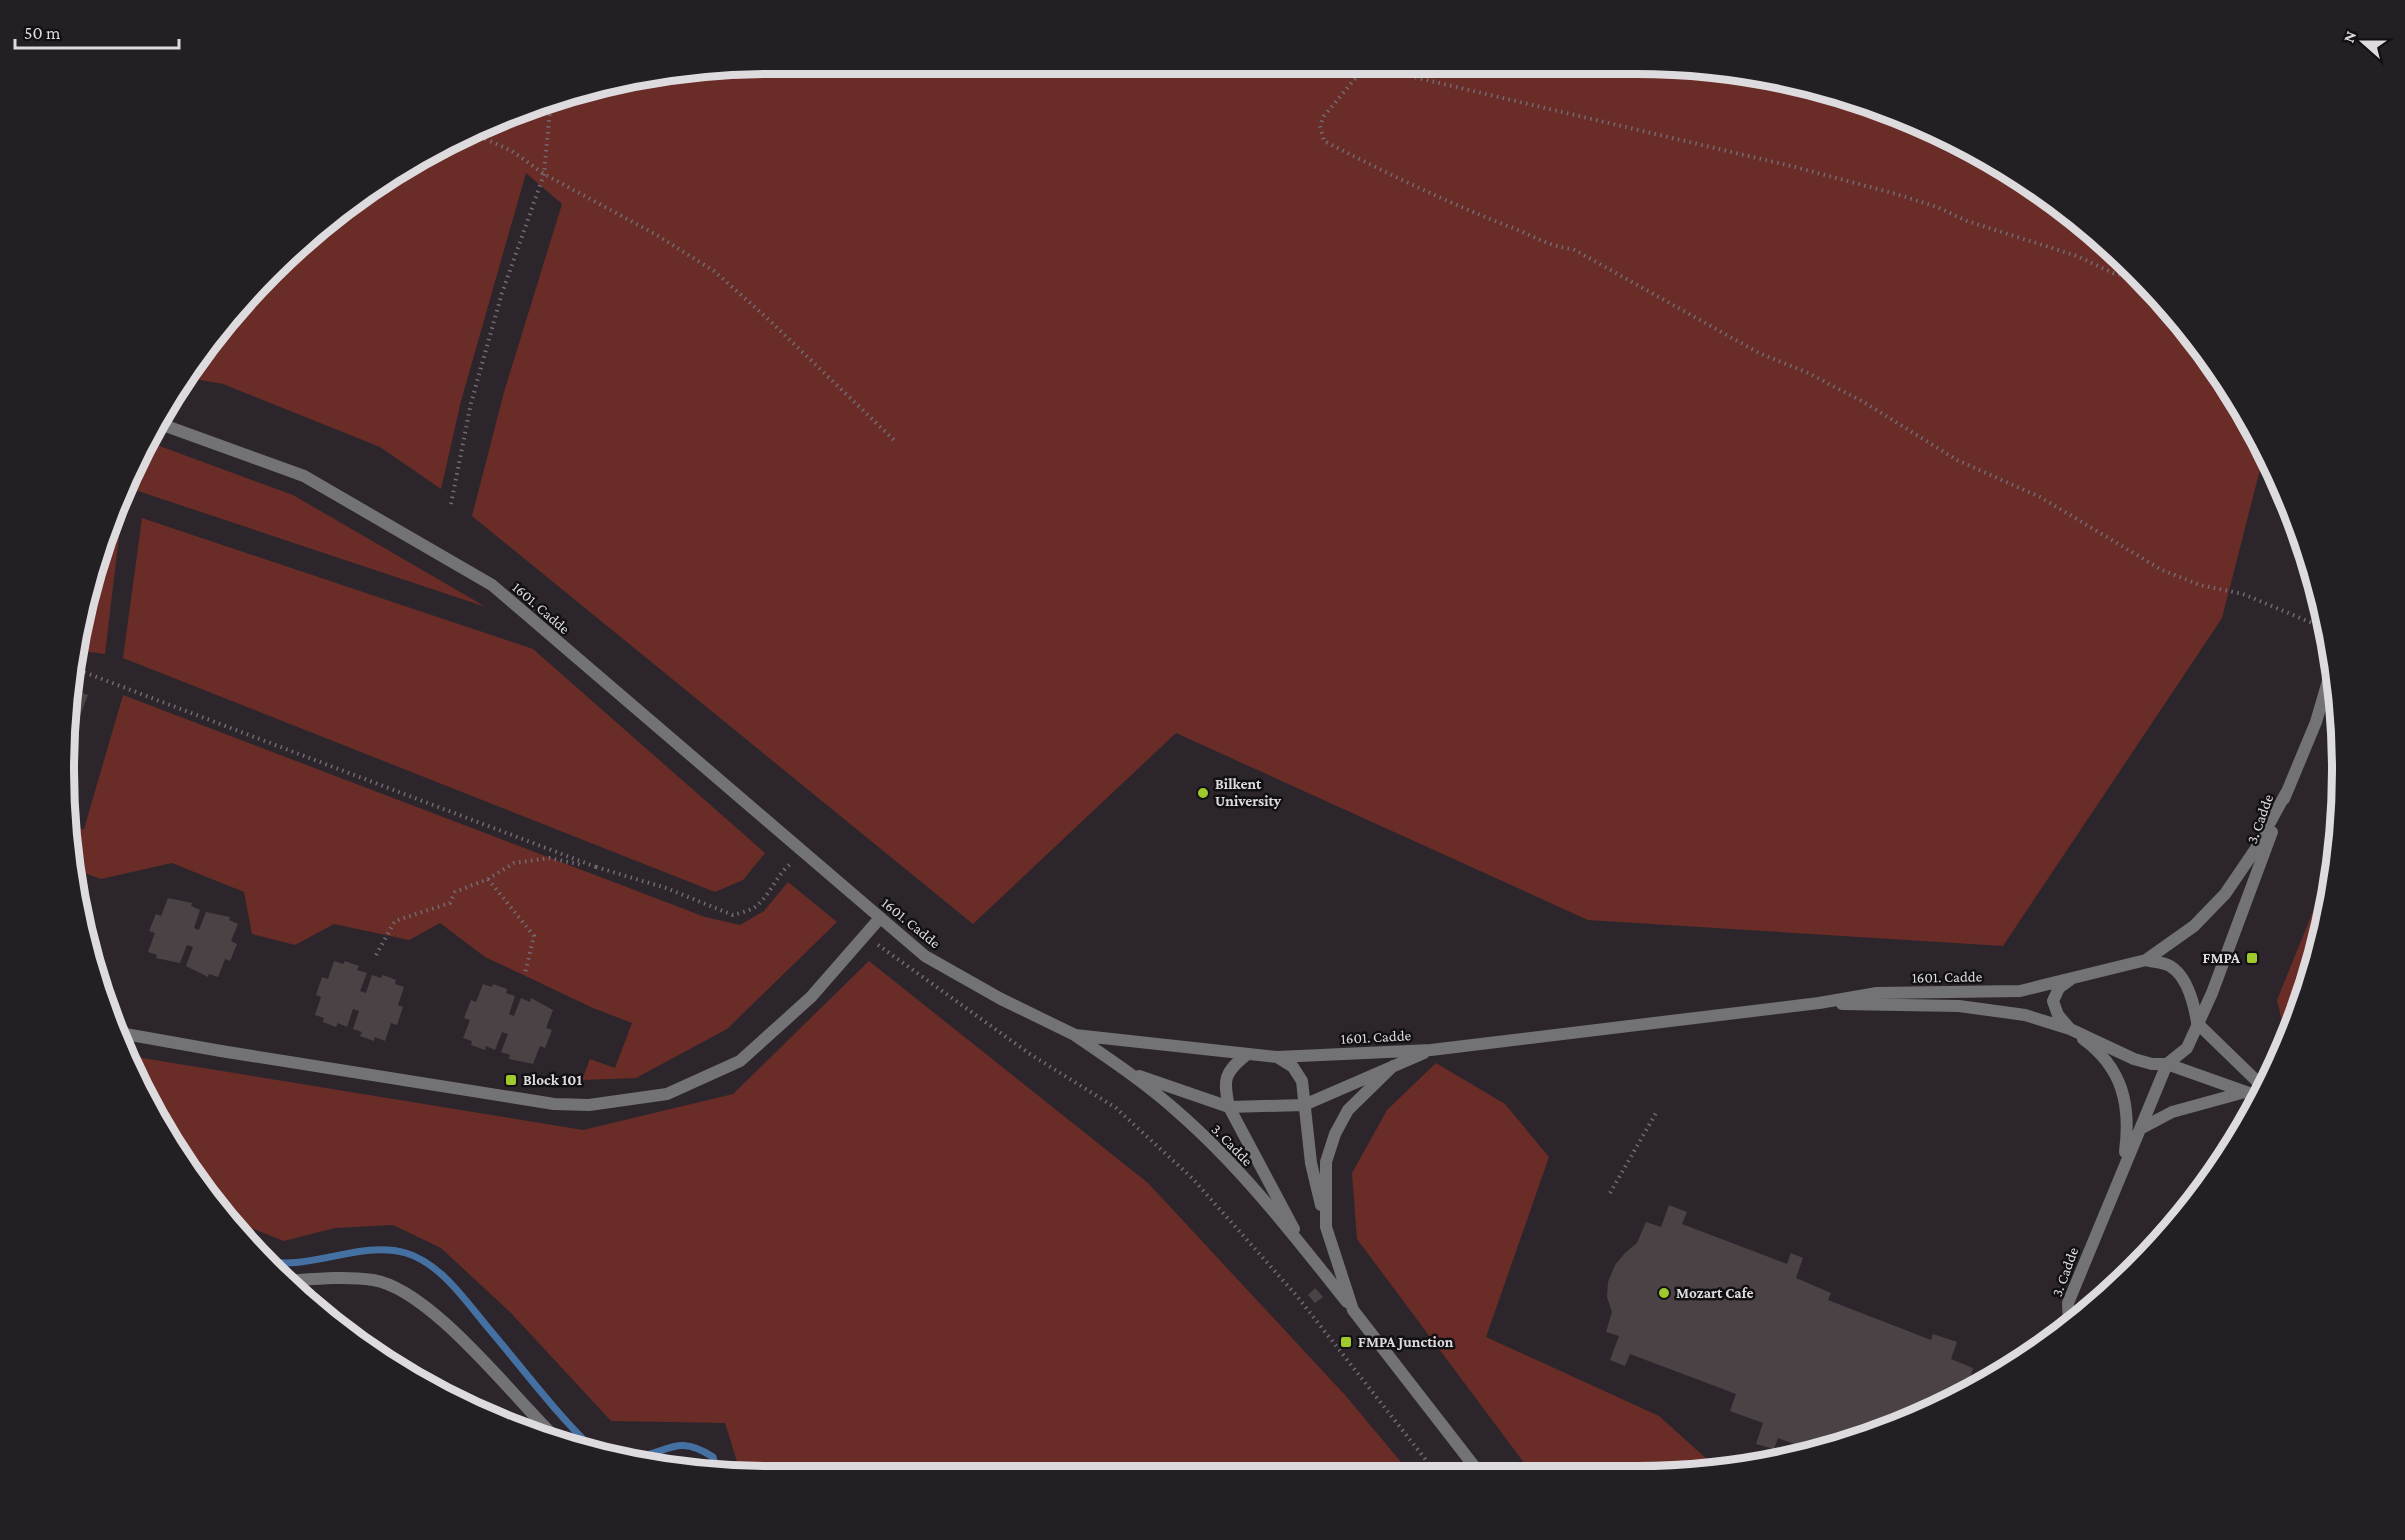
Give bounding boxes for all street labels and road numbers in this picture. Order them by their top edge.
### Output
street label: 1601. Cadde [509,579,573,637]
street label: 3. Cadde [2244,792,2276,846]
street label: 1601. Cadde [879,895,944,952]
street label: 1601. Cadde [1912,968,1983,986]
street label: 1601. Cadde [1340,1027,1412,1047]
street label: 3. Cadde [1208,1121,1256,1169]
street label: 3. Cadde [2049,1245,2081,1299]

